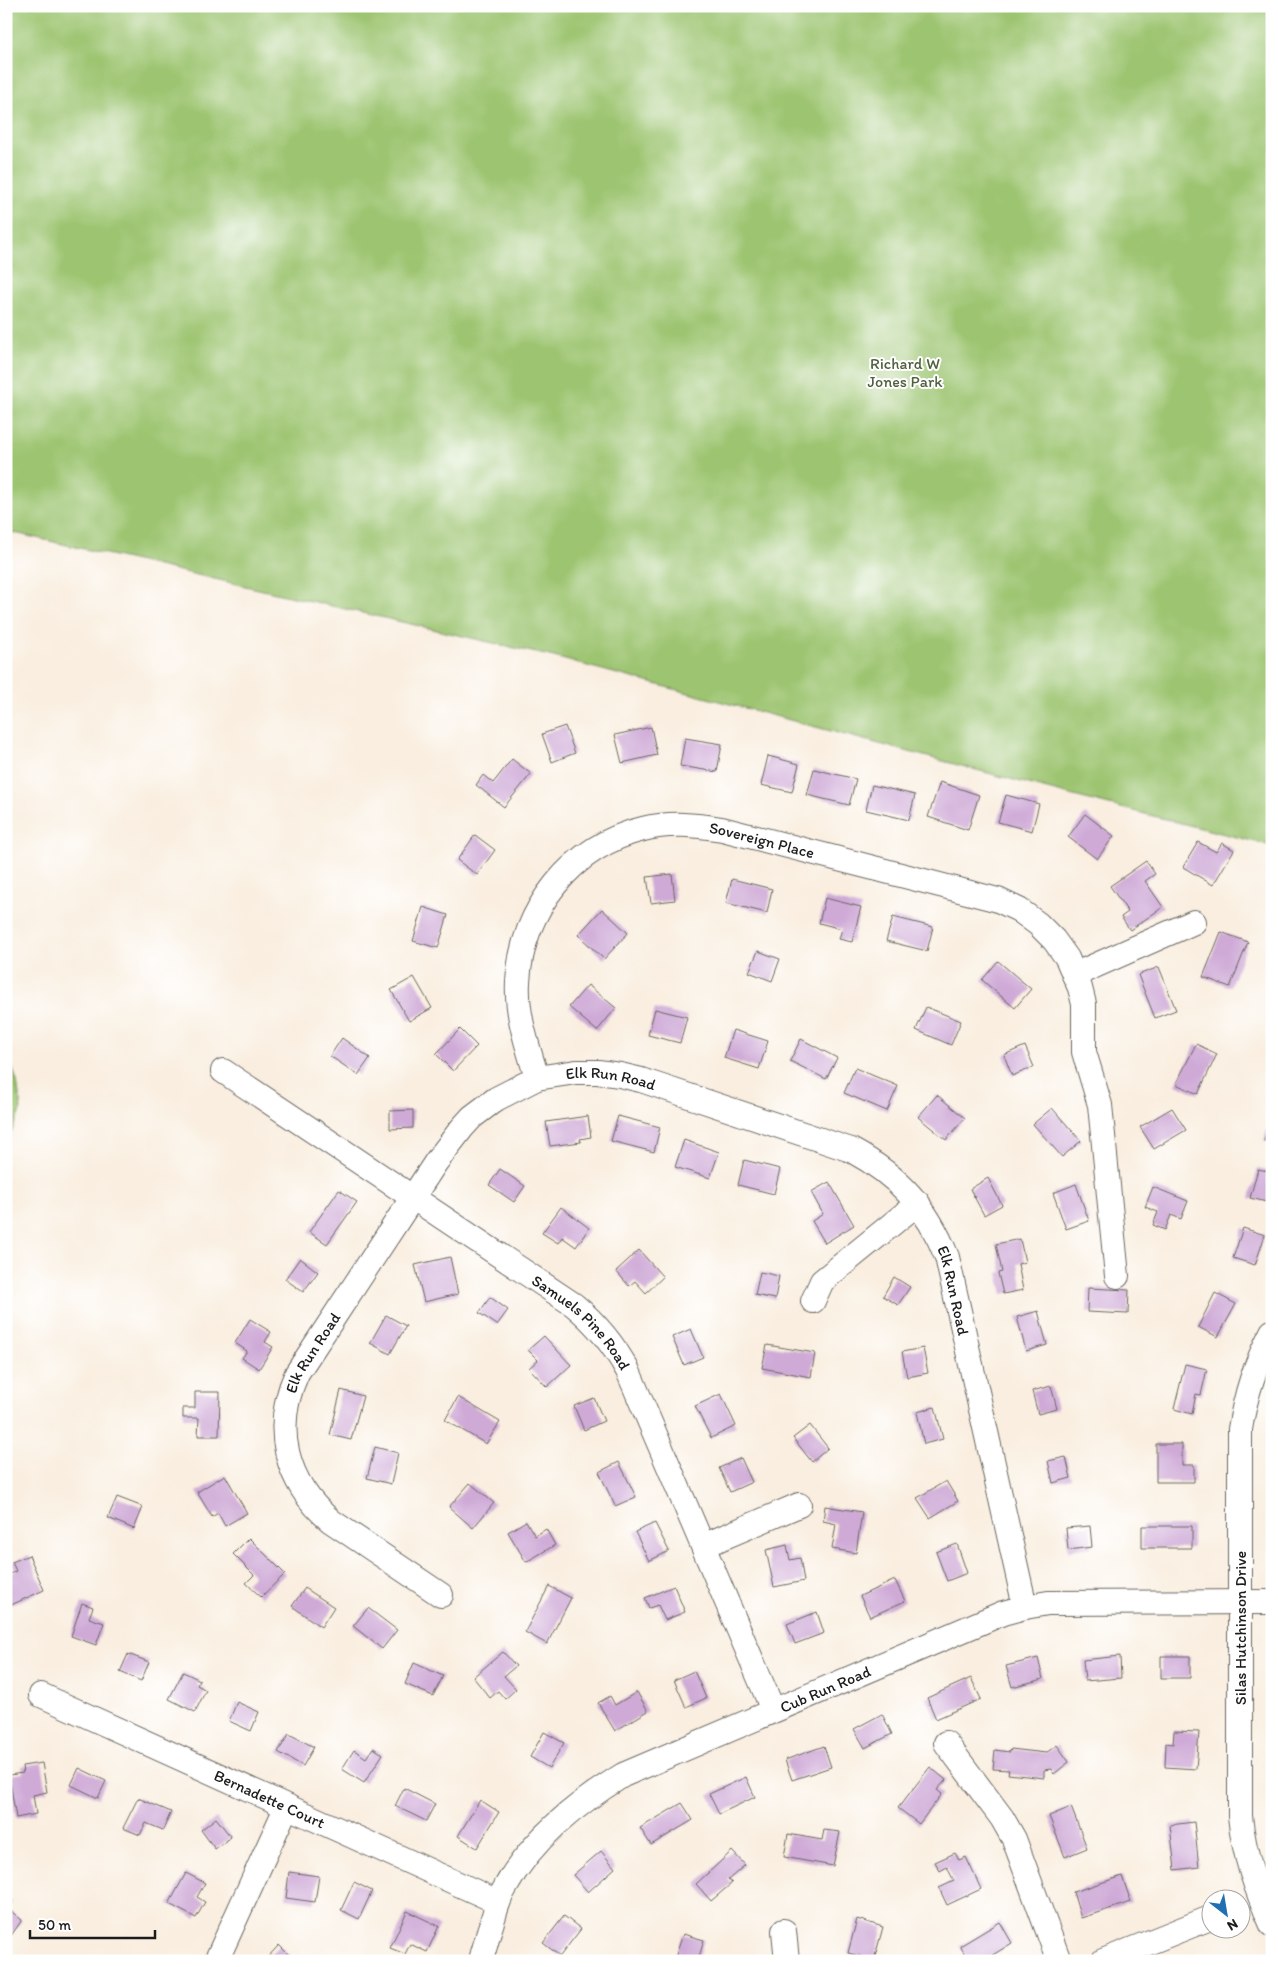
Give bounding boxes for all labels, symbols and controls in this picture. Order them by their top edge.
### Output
park label: Richard W Jones Park [867,354,943,391]
street label: Sovereign Place [708,818,817,862]
street label: Elk Run Road [564,1063,659,1094]
street label: Elk Run Road [933,1243,973,1337]
street label: Samuels Pine Road [528,1271,635,1374]
street label: Elk Run Road [281,1309,344,1395]
street label: Silas Hutchinson Drive [1231,1551,1250,1705]
street label: Cub Run Road [777,1661,874,1717]
street label: Bernadette Court [211,1766,328,1832]
north arrow [1200,1890,1250,1940]
scale bar [30,1907,155,1939]
text: N [1224,1915,1241,1934]
text: 50 m [38,1916,71,1934]

